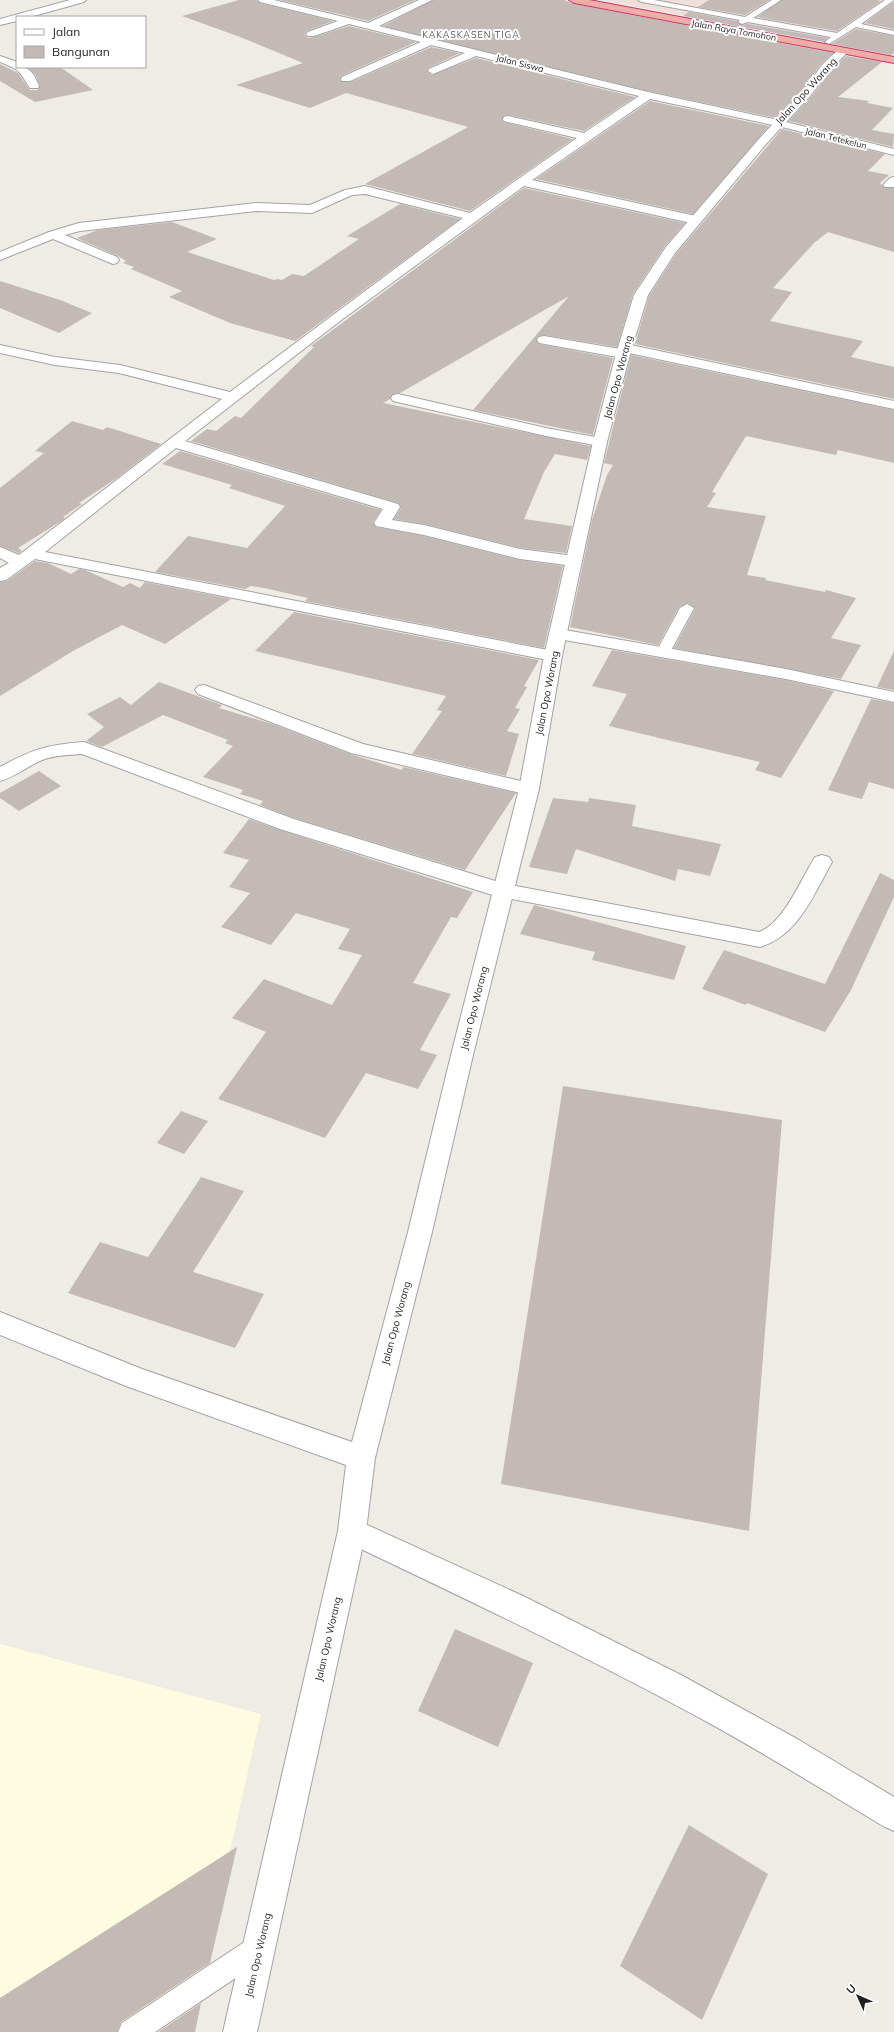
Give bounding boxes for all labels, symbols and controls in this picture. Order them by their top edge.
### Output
legend [16,16,146,68]
street label: Jalan Raya Tomohon [690,17,777,44]
text: Jalan [52,24,80,39]
district label: KAKASKASEN TIGA [422,29,520,40]
text: Bangunan [52,44,110,59]
street label: Jalan Siswa [495,52,545,74]
street label: Jalan Opo Worang [772,55,840,127]
street label: Jalan Tetekelun [804,125,868,151]
street label: Jalan Opo Worang [601,334,635,420]
street label: Jalan Opo Worang [532,650,562,736]
street label: Jalan Opo Worang [457,965,491,1051]
street label: Jalan Opo Worang [379,1280,413,1366]
street label: Jalan Opo Worang [312,1596,344,1682]
street label: Jalan Opo Worang [242,1912,274,1998]
north arrow [838,1976,878,2016]
text: U [843,1981,859,1997]

